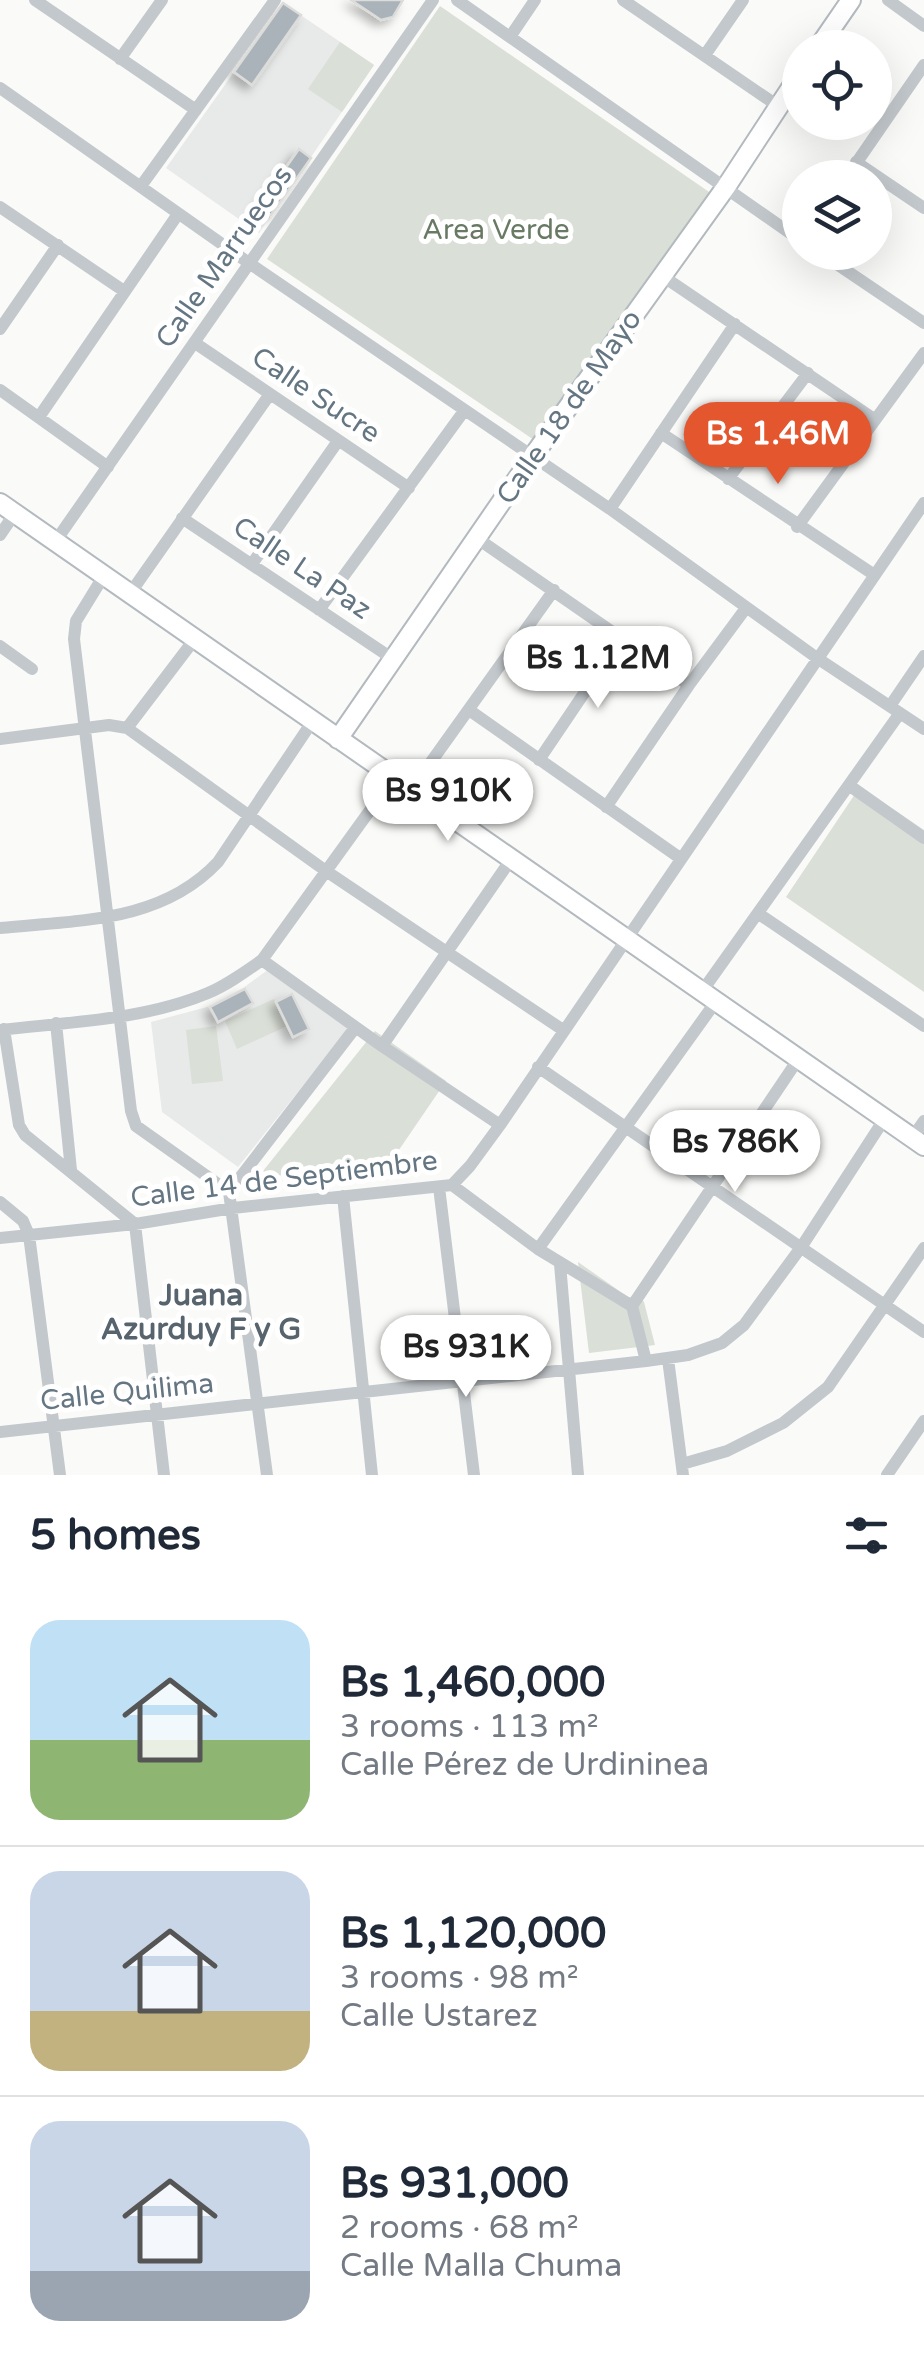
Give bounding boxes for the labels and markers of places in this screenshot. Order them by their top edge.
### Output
pin: Bs 1.46M [675,402,881,487]
pin: Bs 1.12M [495,626,701,711]
pin: Bs 910K [356,759,540,844]
pin: Bs 786K [643,1110,827,1195]
pin: Bs 931K [374,1315,558,1400]

